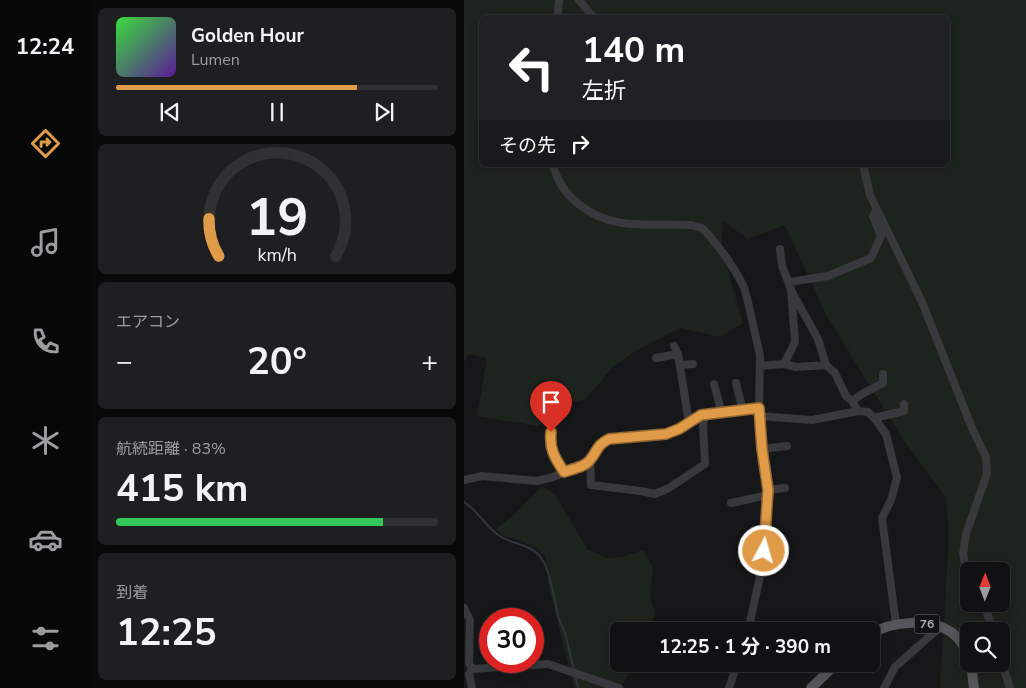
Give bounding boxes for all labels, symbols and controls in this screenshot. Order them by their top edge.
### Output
text: Golden Hour [191,23,304,49]
text: 140 m [582,27,685,74]
text: 12:24 [16,32,74,62]
icon: left [499,35,564,100]
text: Lumen [191,49,240,71]
text: 左折 [582,76,626,106]
icon: previous [156,98,184,126]
icon: pause [263,98,291,126]
icon: next [370,98,398,126]
icon: directions [28,126,63,161]
icon: right [566,130,594,158]
text: その先 [499,133,556,159]
text: 19 [246,182,308,253]
icon: music [28,225,63,260]
text: km/h [257,243,297,267]
text: エアコン [116,311,180,333]
icon: phone [28,324,63,359]
text: 20° [247,336,307,387]
text: − [116,343,133,381]
text: + [421,343,438,381]
pin [530,381,572,432]
icon: arrive [537,388,565,416]
icon: climate [28,423,63,458]
text: 航続距離 · 83% [116,438,226,460]
text: 415 km [116,463,248,514]
icon: car [28,522,63,557]
position arrow [737,524,789,576]
north arrow [960,562,1010,612]
map controls [960,562,1010,672]
text: 到着 [116,582,148,604]
text: 12:25 [116,607,217,658]
speed limit sign: 30 [479,608,544,673]
road number: 76 [914,614,940,634]
icon: filters [28,621,63,656]
button: search [960,622,1010,672]
text: 12:25 · 1 分 · 390 m [659,634,831,660]

